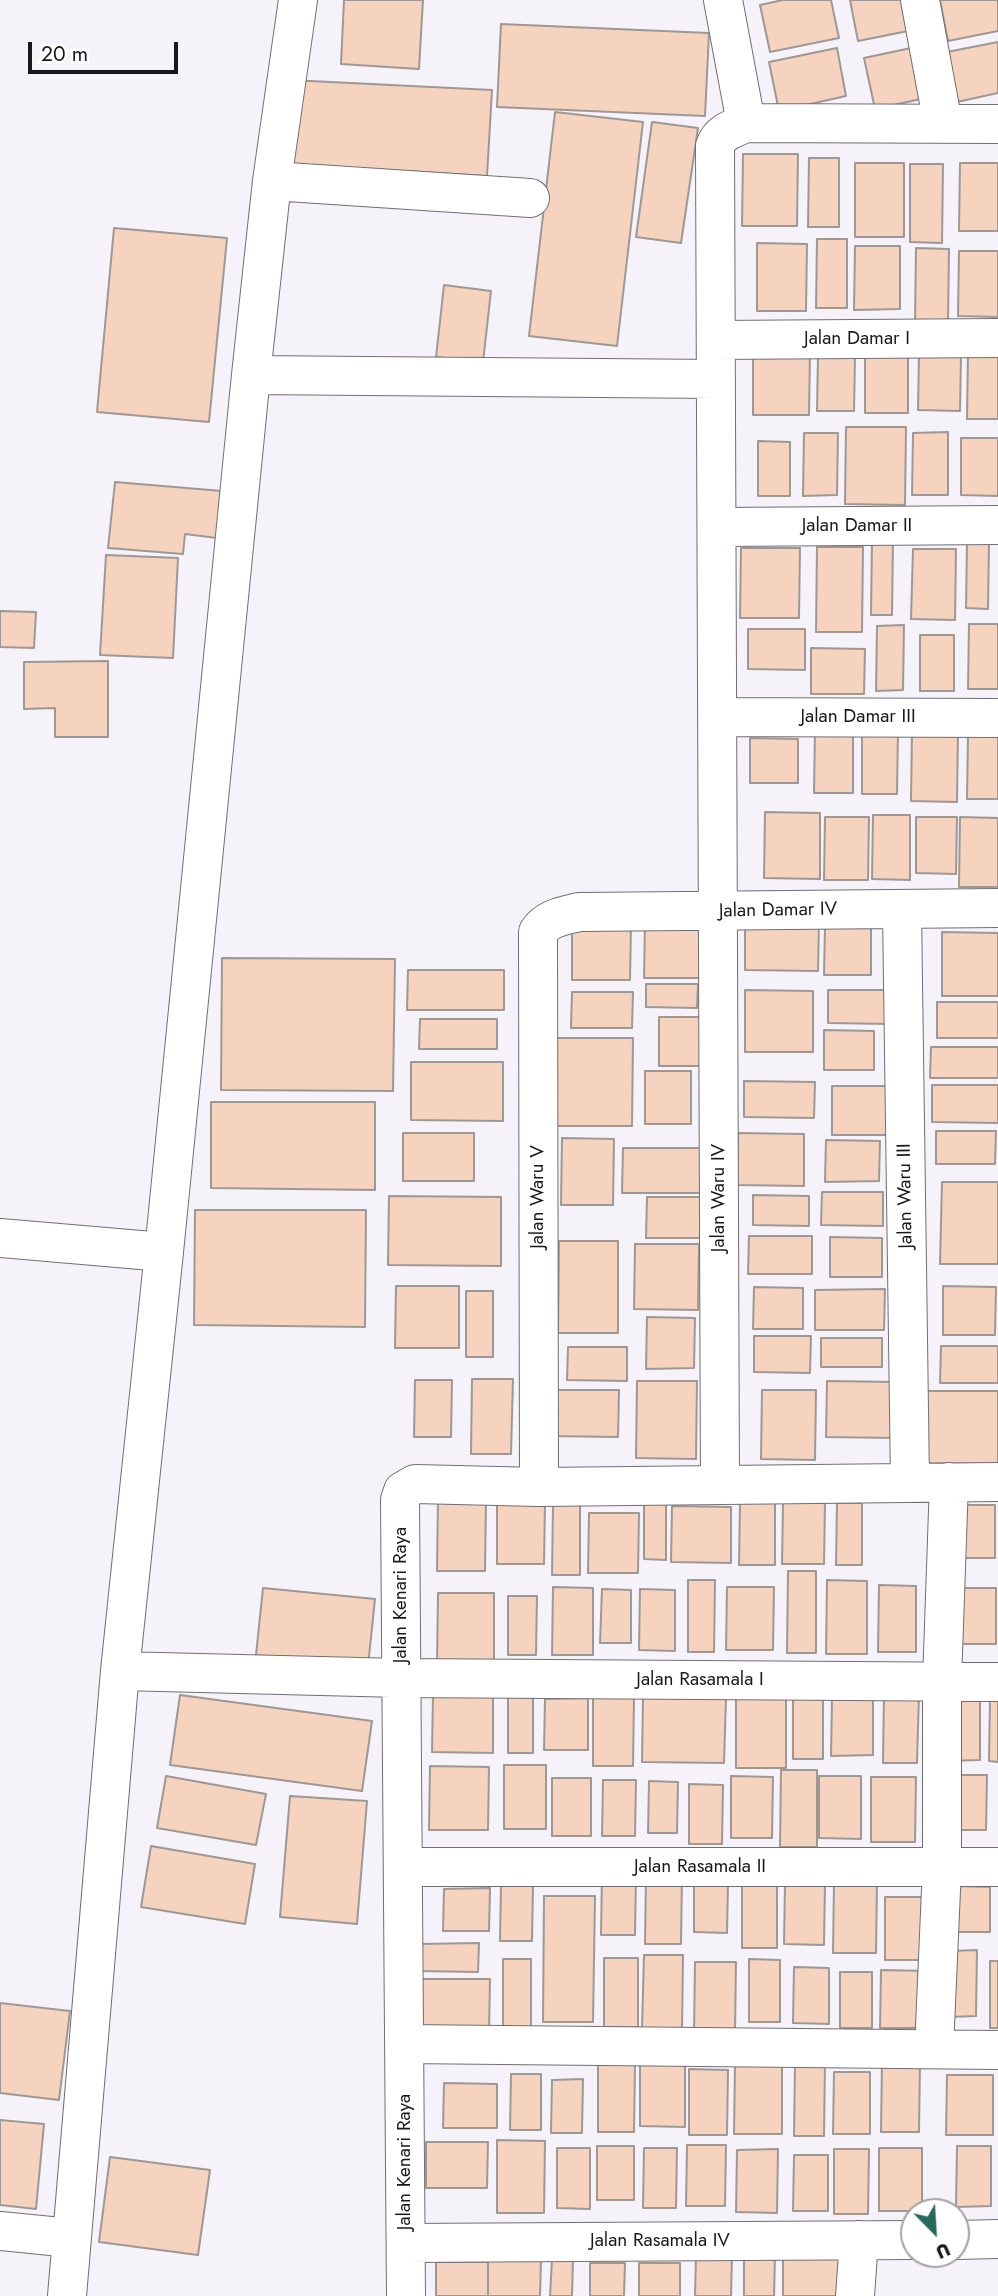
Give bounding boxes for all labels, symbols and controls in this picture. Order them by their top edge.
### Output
scale bar [32,28,182,72]
text: 20 m [41,39,88,69]
street label: Jalan Damar I [804,328,910,350]
street label: Jalan Damar II [802,515,912,537]
street label: Jalan Damar III [800,706,916,728]
street label: Jalan Damar IV [719,899,837,923]
street label: Jalan Waru III [894,1143,918,1249]
street label: Jalan Waru IV [708,1144,730,1252]
street label: Jalan Waru V [527,1145,549,1249]
street label: Jalan Kenari Raya [390,1527,412,1663]
street label: Jalan Rasamala I [636,1669,764,1691]
street label: Jalan Rasamala II [634,1856,766,1878]
street label: Jalan Kenari Raya [394,2094,416,2230]
north arrow [900,2198,970,2268]
street label: Jalan Rasamala IV [590,2230,730,2252]
text: U [931,2236,955,2266]

